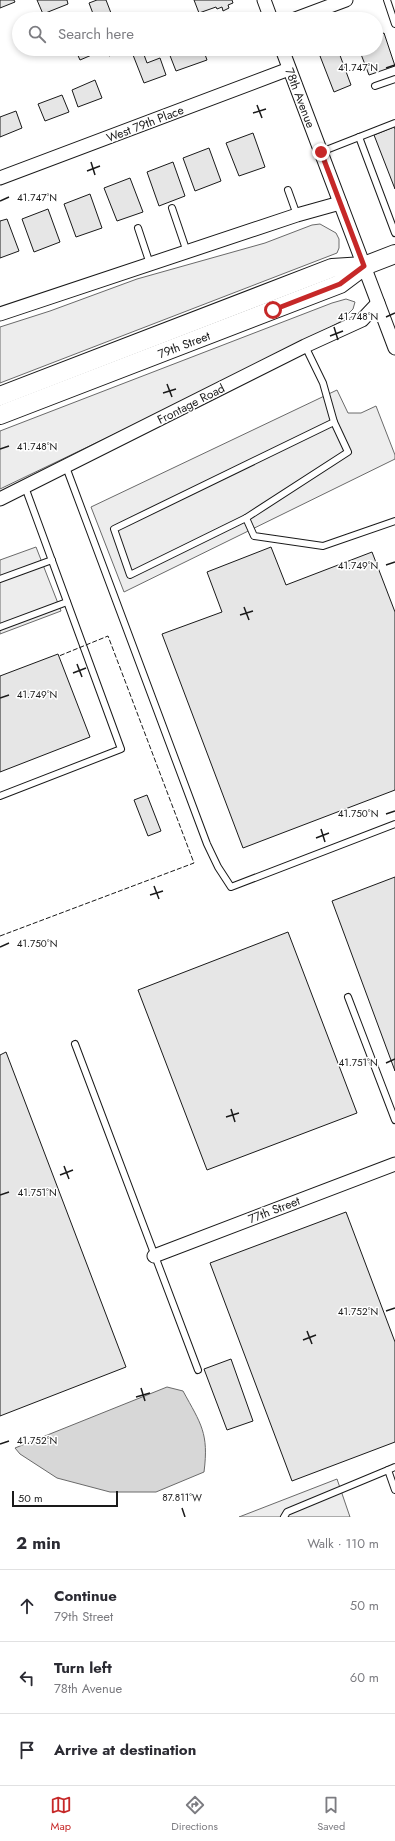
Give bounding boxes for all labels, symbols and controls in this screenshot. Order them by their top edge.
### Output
search box [12,12,383,56]
icon: search [26,23,48,45]
text: Search here [58,23,134,45]
text: 41.747°N [338,60,378,75]
street label: 78th Avenue [280,65,320,131]
street label: West 79th Place [104,101,186,147]
route end [312,143,330,161]
text: 41.747°N [17,190,57,205]
route start [264,301,282,319]
text: 41.748°N [338,309,378,324]
street label: 79th Street [155,327,213,363]
street label: Frontage Road [154,379,228,429]
text: 41.748°N [17,439,57,454]
text: 41.749°N [338,558,378,573]
text: 41.749°N [17,687,57,702]
text: 41.750°N [338,806,378,821]
text: 41.750°N [17,936,57,951]
text: 41.751°N [338,1055,378,1070]
text: 41.751°N [17,1185,57,1200]
street label: 77th Street [246,1192,303,1228]
text: 41.752°N [338,1304,378,1319]
text: 41.752°N [17,1433,57,1448]
scale bar [12,1489,118,1508]
text: 50 m [18,1490,43,1506]
text: 87.811°W [162,1490,202,1505]
text: 2 min [16,1531,61,1555]
text: Walk · 110 m [307,1534,379,1553]
text: Continue [54,1585,117,1607]
icon: ahead [16,1595,38,1617]
text: 50 m [350,1596,379,1615]
text: 79th Street [54,1607,113,1626]
text: Turn left [54,1657,112,1679]
icon: left [16,1667,38,1689]
text: 60 m [350,1668,379,1687]
text: 78th Avenue [54,1679,122,1698]
icon: arrive [16,1739,38,1761]
text: Arrive at destination [54,1739,196,1761]
tab: Map [50,1794,72,1834]
tab: Directions [171,1794,218,1834]
tab: Saved [317,1794,345,1834]

